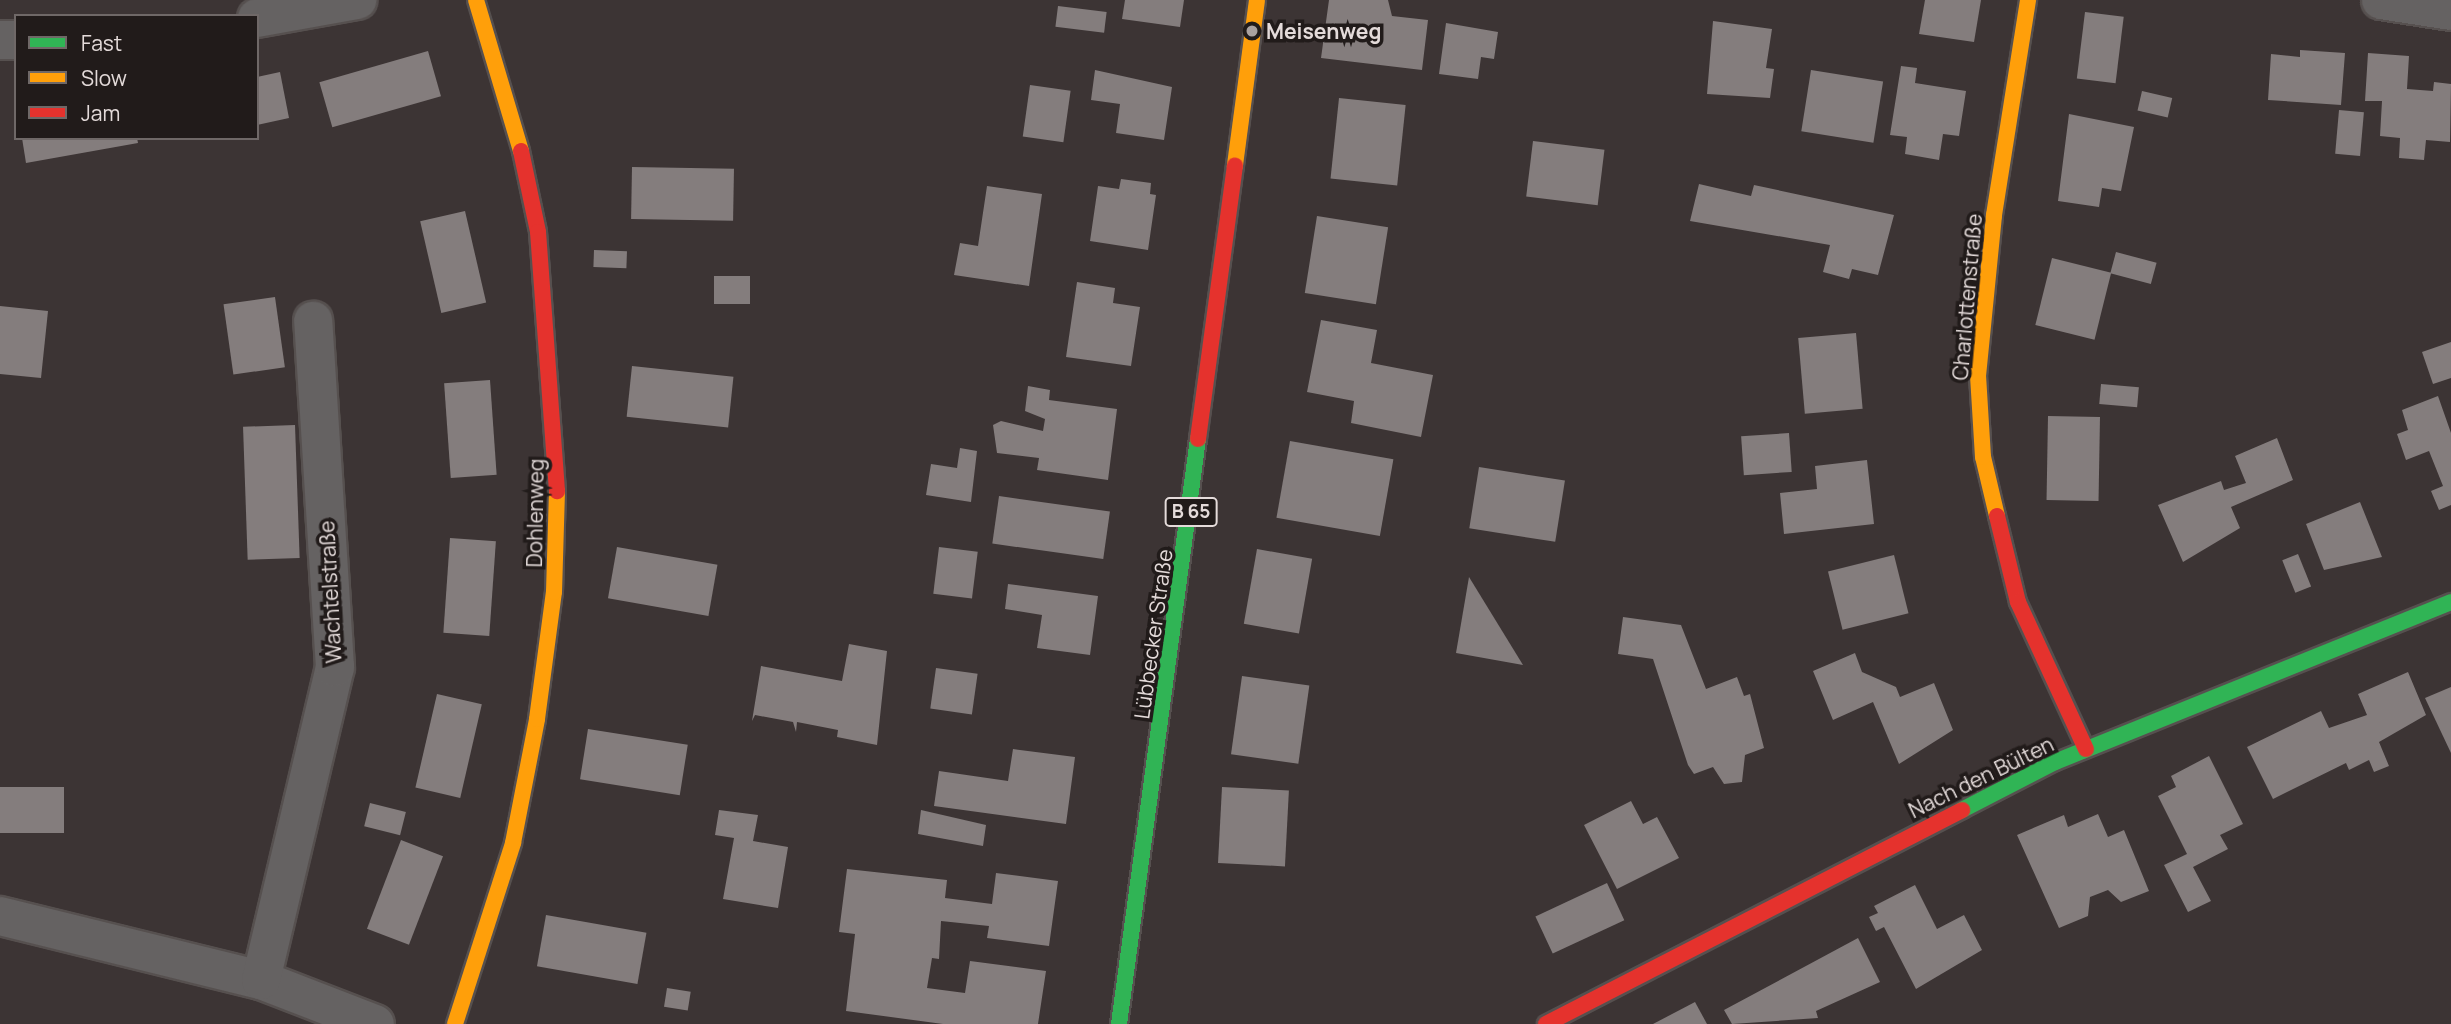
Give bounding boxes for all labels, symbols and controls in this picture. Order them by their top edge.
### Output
legend [14,14,259,140]
place label: Meisenweg [1266,18,1381,44]
marker: Meisenweg [1244,23,1260,39]
text: Fast [81,29,122,57]
text: Slow [81,64,127,92]
text: Jam [81,99,120,127]
street label: Charlottenstraße [1947,213,1987,381]
street label: Dohlenweg [521,458,549,568]
road number: B 65 [1163,496,1219,527]
street label: Wachtelstraße [314,520,346,664]
street label: Lübbecker Straße [1129,547,1177,721]
street label: Nach den Bülten [1904,731,2058,823]

